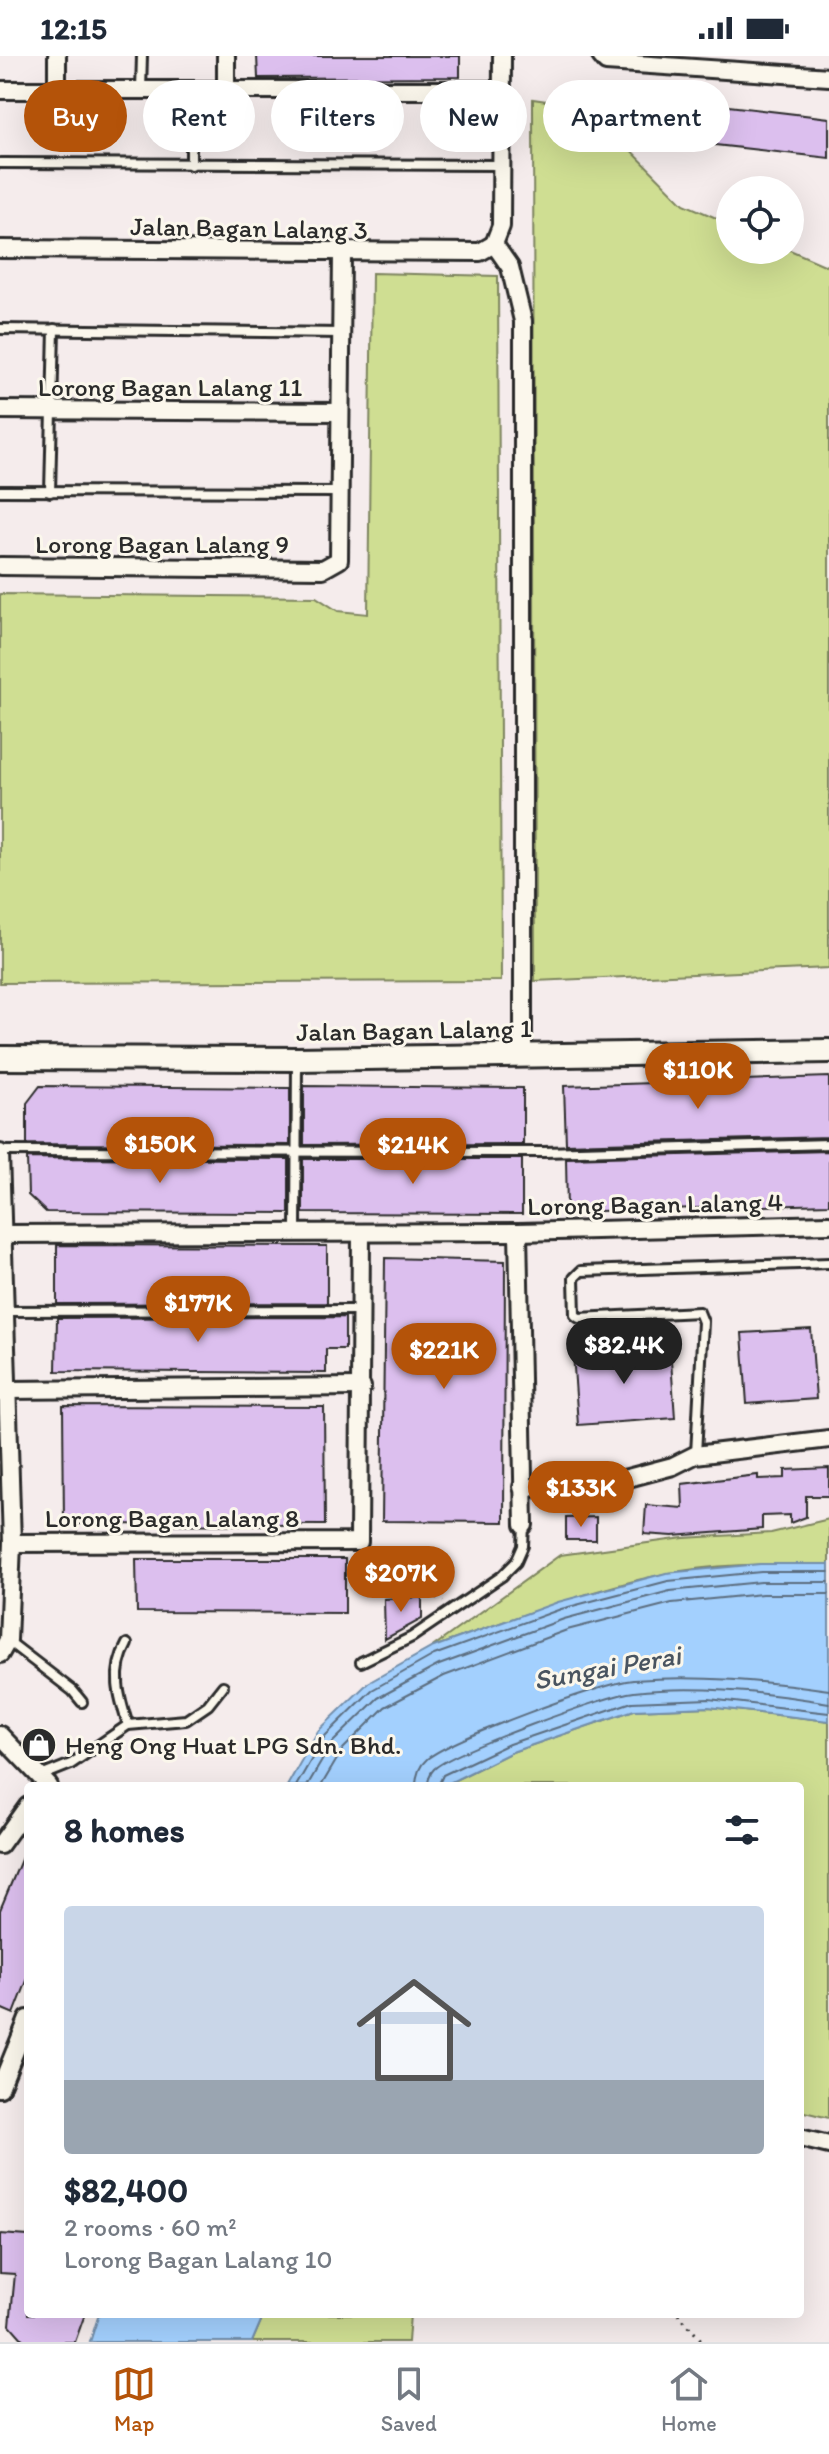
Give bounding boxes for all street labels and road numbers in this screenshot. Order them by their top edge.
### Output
street label: Jalan Bagan Lalang 3 [130,210,368,246]
street label: Lorong Bagan Lalang 11 [38,371,302,403]
street label: Lorong Bagan Lalang 9 [35,528,289,560]
street label: Jalan Bagan Lalang 1 [296,1012,532,1048]
street label: Lorong Bagan Lalang 4 [527,1186,784,1222]
street label: Lorong Bagan Lalang 8 [45,1502,299,1534]

